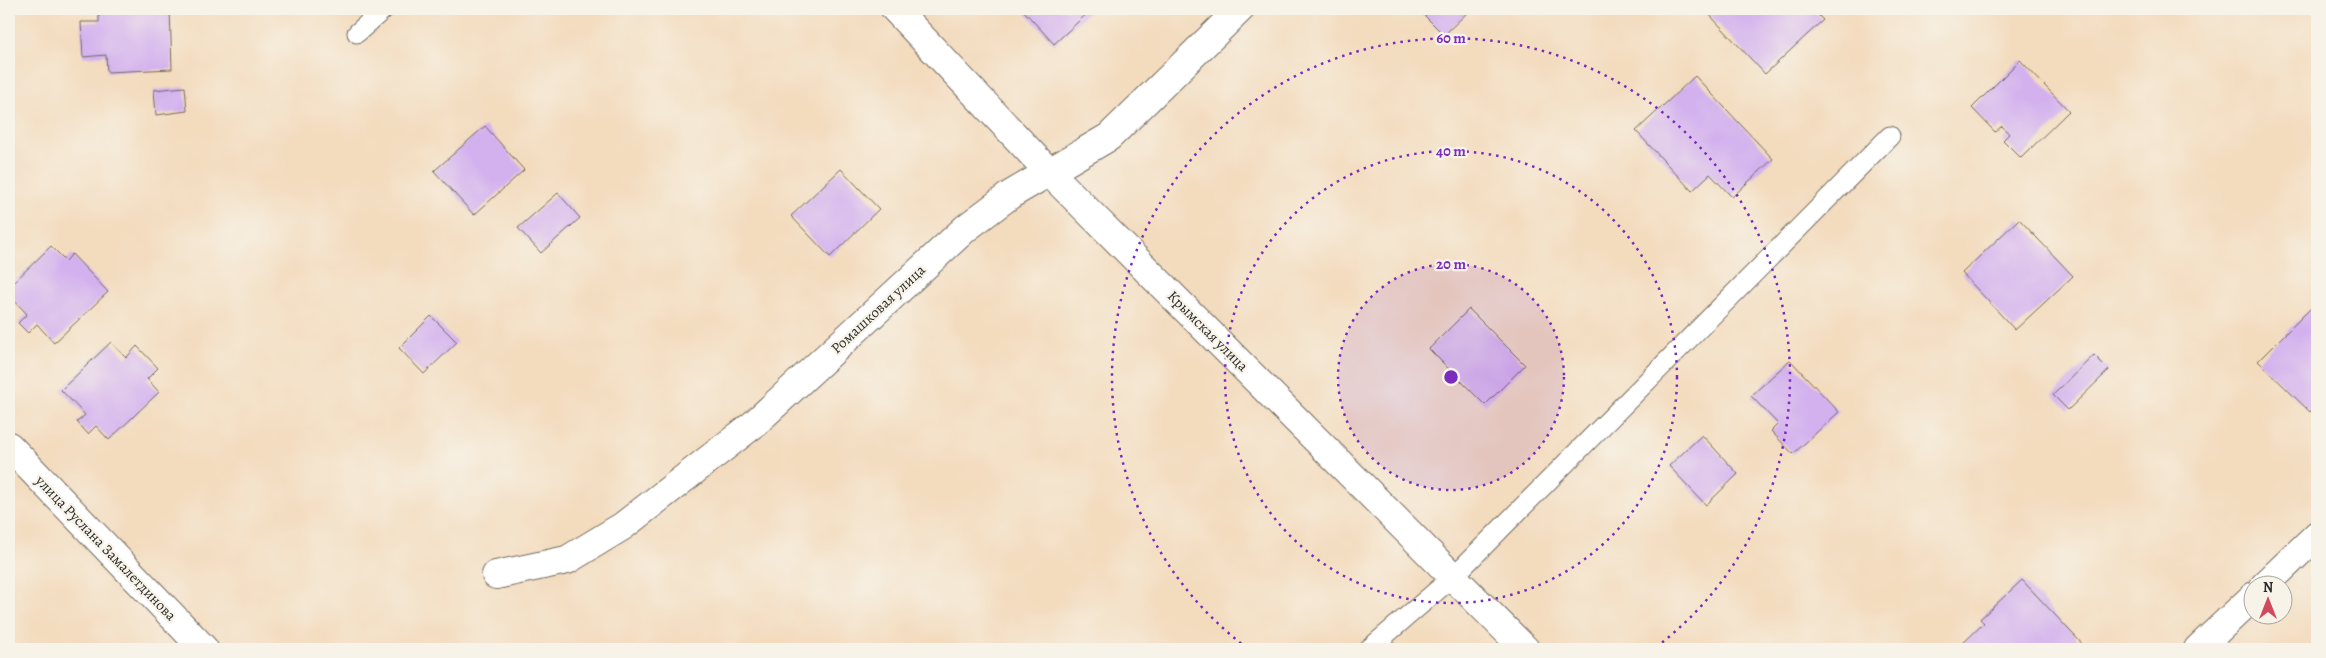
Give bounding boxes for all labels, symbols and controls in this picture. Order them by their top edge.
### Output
text: 60 m [1436,28,1466,48]
text: 40 m [1436,141,1466,161]
text: 20 m [1436,254,1466,274]
street label: Ромашковая улица [827,260,930,358]
street label: Крымская улица [1163,286,1253,376]
centre of rings [1442,368,1460,386]
street label: улица Руслана Замалетдинова [30,470,181,625]
north arrow [2244,576,2294,626]
text: N [2263,578,2273,597]

